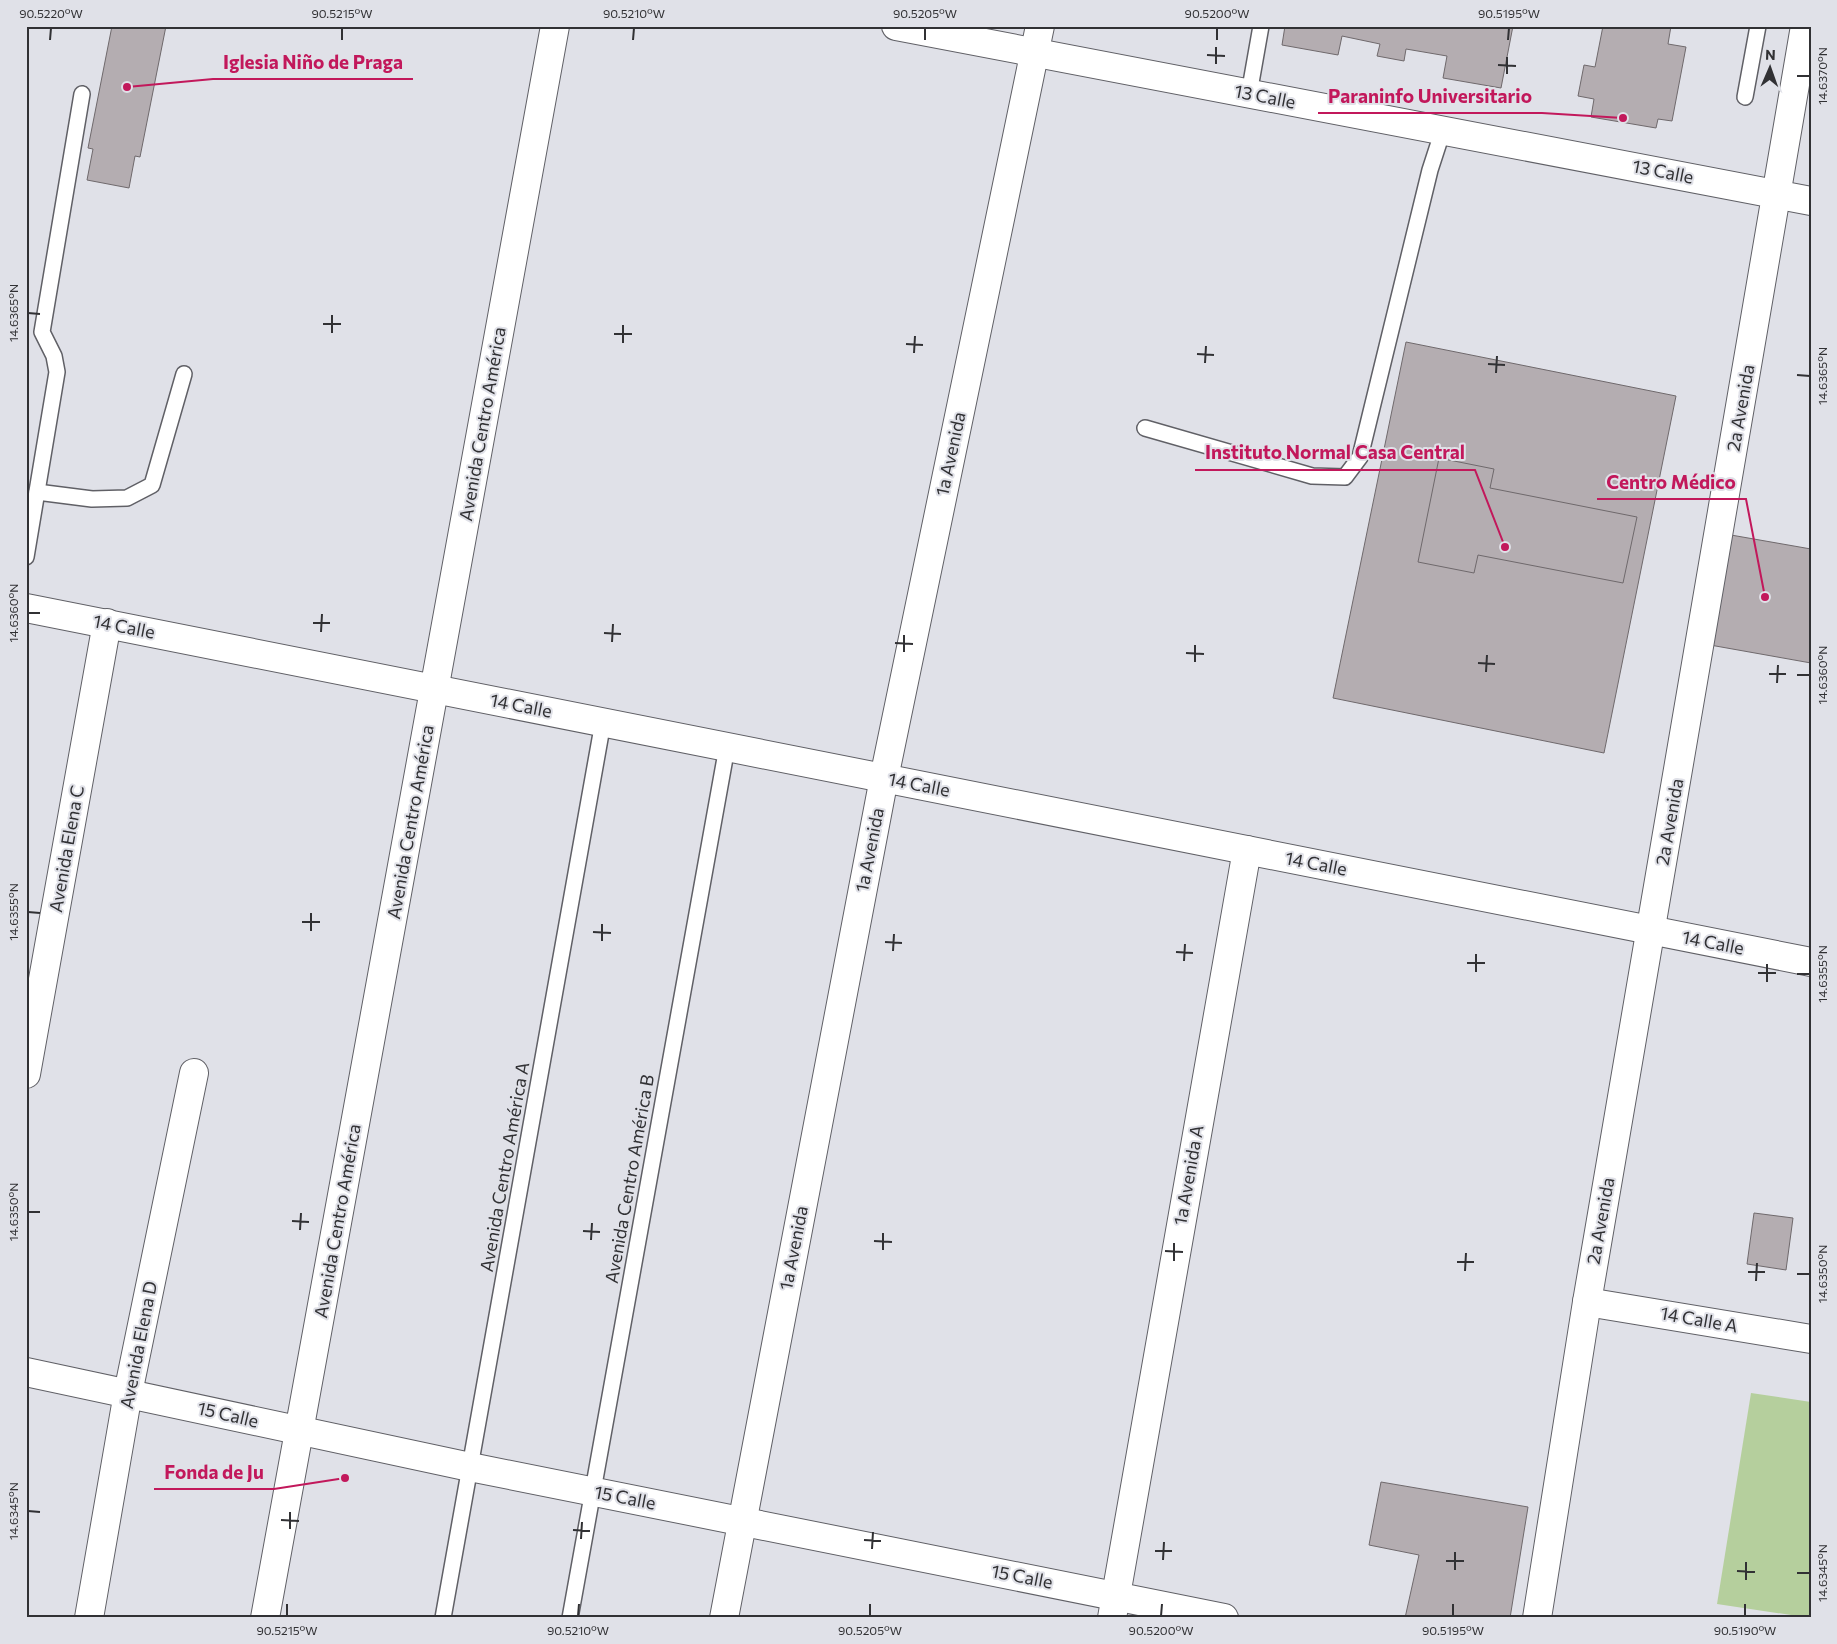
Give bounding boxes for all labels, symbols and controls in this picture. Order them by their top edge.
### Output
text: 90.5220°W [19,6,83,20]
text: 90.5215°W [311,6,373,20]
text: 90.5210°W [603,6,665,20]
text: 90.5205°W [893,6,957,20]
text: 90.5200°W [1185,6,1249,20]
text: 90.5195°W [1478,6,1540,20]
north arrow [1744,42,1794,92]
callout: Iglesia Niño de Praga [213,45,413,79]
text: N [1765,46,1776,63]
text: 14.6370°N [1815,47,1829,105]
text: Iglesia Niño de Praga [223,50,403,73]
street label: 13 Calle [1233,79,1298,113]
callout: Paraninfo Universitario [1318,79,1542,113]
text: Paraninfo Universitario [1328,84,1532,107]
street label: 13 Calle [1631,154,1696,188]
text: 14.6365°N [6,284,20,342]
street label: Avenida Centro América [454,325,510,523]
text: 14.6365°N [1815,347,1829,405]
street label: 2a Avenida [1722,363,1758,453]
street label: 1a Avenida [930,410,970,498]
callout: Instituto Normal Casa Central [1195,436,1475,470]
text: Instituto Normal Casa Central [1205,440,1465,463]
callout: Centro Médico [1597,465,1746,499]
text: Centro Médico [1606,470,1736,493]
text: 14.6360°N [6,584,20,642]
street label: 14 Calle [92,609,157,643]
text: 14.6360°N [1815,646,1829,704]
street label: 14 Calle [489,688,554,722]
street label: Avenida Centro América [382,723,438,921]
street label: 14 Calle [887,767,952,801]
street label: 2a Avenida [1651,777,1687,867]
street label: Avenida Elena C [44,784,88,914]
street label: 1a Avenida [850,806,888,894]
street label: 14 Calle [1284,846,1349,880]
text: 14.6355°N [6,883,20,941]
street label: 14 Calle [1681,925,1746,959]
text: 14.6355°N [1815,945,1829,1003]
street label: Avenida Centro América A [475,1060,533,1273]
street label: Avenida Centro América B [600,1073,658,1285]
street label: Avenida Centro América [309,1122,365,1320]
street label: 1a Avenida A [1168,1123,1208,1227]
street label: 2a Avenida [1582,1176,1618,1266]
text: 14.6350°N [6,1183,20,1241]
street label: 1a Avenida [774,1204,812,1292]
text: 14.6350°N [1815,1245,1829,1303]
street label: Avenida Elena D [115,1279,161,1410]
street label: 14 Calle A [1659,1301,1740,1337]
street label: 15 Calle [196,1396,261,1432]
callout: Fonda de Ju [154,1455,274,1489]
text: Fonda de Ju [164,1460,264,1483]
street label: 15 Calle [593,1480,658,1514]
text: 14.6345°N [6,1482,20,1540]
text: 14.6345°N [1815,1544,1829,1602]
street label: 15 Calle [990,1559,1055,1593]
text: 90.5215°W [256,1623,318,1637]
text: 90.5210°W [547,1623,609,1637]
text: 90.5205°W [838,1623,902,1637]
text: 90.5200°W [1129,1623,1193,1637]
text: 90.5195°W [1422,1623,1484,1637]
text: 90.5190°W [1714,1623,1776,1637]

